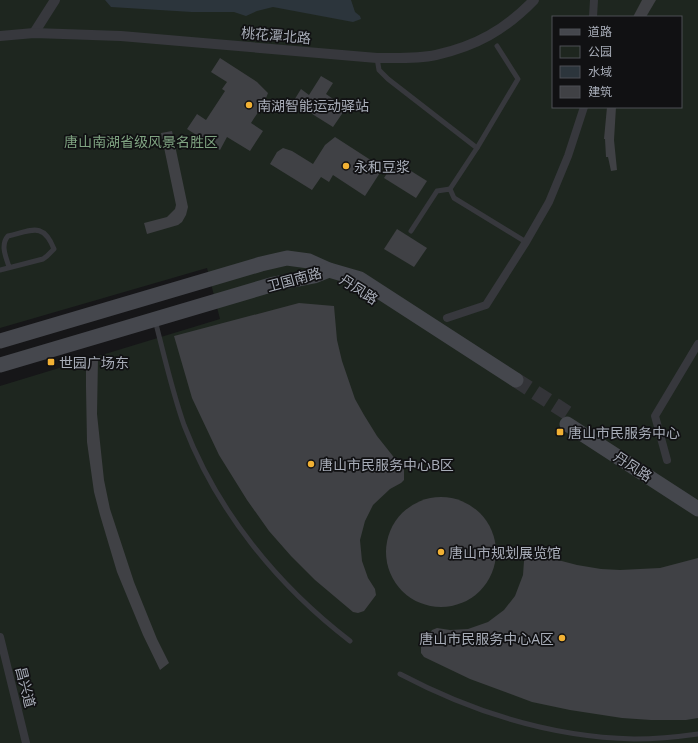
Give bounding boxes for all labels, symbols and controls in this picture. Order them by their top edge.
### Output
legend [552,16,682,108]
street label: 桃花潭北路 [240,22,312,48]
text: 道路 [588,23,612,40]
text: 公园 [588,43,612,60]
text: 水域 [588,63,612,80]
text: 建筑 [588,83,612,100]
place label: 南湖智能运动驿站 [257,96,369,115]
marker: 南湖智能运动驿站 [244,100,254,110]
park label: 唐山南湖省级风景名胜区 [64,132,218,151]
place label: 永和豆浆 [354,157,410,176]
marker: 永和豆浆 [341,161,351,171]
street label: 卫国南路 [264,263,324,295]
street label: 丹凤路 [336,270,382,308]
place label: 世园广场东 [59,353,129,372]
marker: 世园广场东 [46,357,56,367]
place label: 唐山市民服务中心 [568,423,680,442]
marker: 唐山市民服务中心 [555,427,565,437]
street label: 丹凤路 [610,447,656,485]
place label: 唐山市民服务中心B区 [319,455,454,474]
marker: 唐山市民服务中心B区 [306,459,316,469]
place label: 唐山市规划展览馆 [449,543,561,562]
marker: 唐山市规划展览馆 [436,547,446,557]
place label: 唐山市民服务中心A区 [419,629,554,648]
marker: 唐山市民服务中心A区 [557,633,567,643]
street label: 昌兴道 [12,664,40,710]

